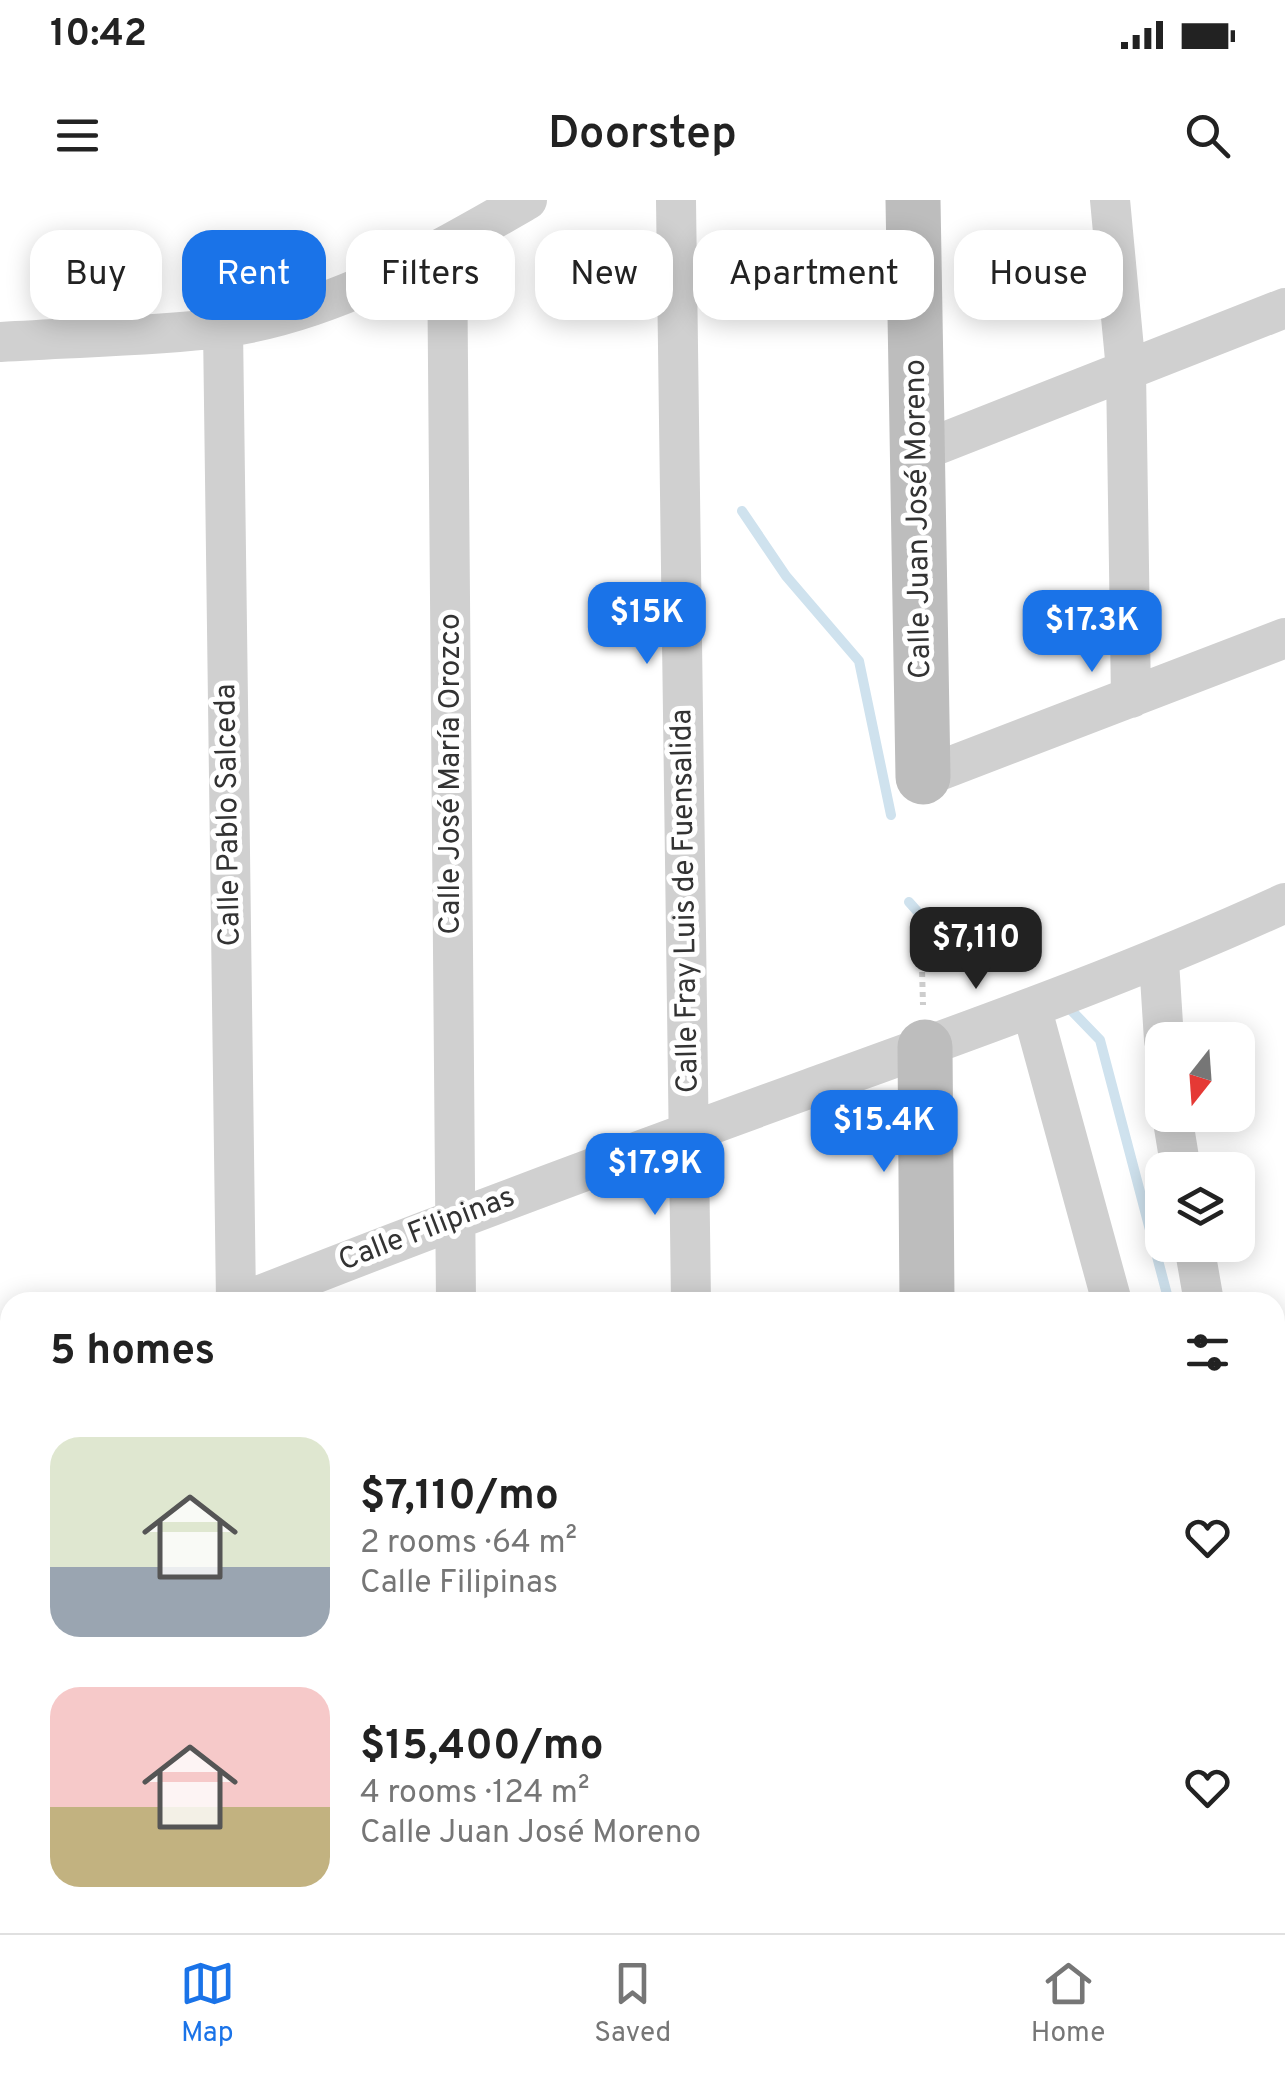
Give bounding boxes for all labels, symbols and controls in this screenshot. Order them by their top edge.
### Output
text: 10:42 [50,11,147,60]
text: Doorstep [548,107,737,164]
icon: menu [50,108,105,163]
icon: search [1180,108,1235,163]
chip: Buy [30,230,162,320]
chip: Rent [182,230,326,320]
chip: Filters [346,230,515,320]
chip: New [535,230,673,320]
chip: Apartment [693,230,934,320]
chip: House [954,230,1123,320]
street label: Calle Juan José Moreno [898,359,940,679]
pin: $15K [588,582,706,667]
pin: $17.3K [1011,590,1173,675]
text: $15K [610,594,684,634]
text: $17.3K [1045,602,1139,642]
street label: Calle José María Orozco [433,613,470,935]
street label: Calle Pablo Salceda [208,683,250,947]
street label: Calle Fray Luis de Fuensalida [664,708,708,1094]
pin: $7,110 [895,907,1057,992]
text: $7,110 [932,919,1020,959]
north arrow [1145,1022,1255,1132]
map controls [1145,1022,1255,1262]
pin: $15.4K [803,1090,965,1175]
text: $15.4K [833,1102,935,1142]
pin: $17.9K [574,1133,736,1218]
text: $17.9K [607,1145,703,1185]
button: layers [1145,1152,1255,1262]
street label: Calle Filipinas [334,1179,520,1281]
icon: filters [1180,1325,1235,1380]
text: 5 homes [50,1326,215,1379]
text: $7,110/mo [360,1471,559,1524]
icon: home [130,1477,250,1597]
icon: heart [1180,1510,1235,1565]
text: 2 rooms · 64 m² [360,1524,577,1564]
text: Calle Filipinas [360,1564,558,1604]
text: $15,400/mo [360,1721,603,1774]
icon: home [130,1727,250,1847]
icon: heart [1180,1760,1235,1815]
text: 4 rooms · 124 m² [360,1774,590,1814]
text: Calle Juan José Moreno [360,1814,701,1854]
tab: Map [180,1956,235,2052]
tab: Saved [594,1956,671,2052]
tab: Home [1031,1956,1105,2052]

